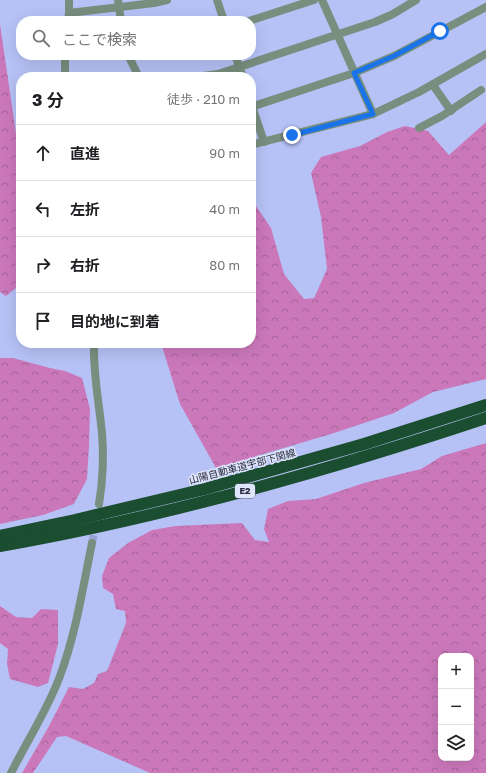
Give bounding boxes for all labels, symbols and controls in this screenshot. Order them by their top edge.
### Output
search box [16,16,256,60]
route start [431,22,449,40]
icon: search [30,27,52,49]
text: ここで検索 [62,30,137,48]
text: 3 分 [32,89,64,110]
text: 徒歩 · 210 m [167,91,240,107]
route end [283,126,301,144]
icon: ahead [32,142,54,164]
text: 直進 [70,144,100,162]
text: 90 m [209,145,240,161]
icon: left [32,198,54,220]
text: 左折 [70,200,100,218]
text: 40 m [209,201,240,217]
icon: right [32,254,54,276]
text: 右折 [70,256,100,274]
text: 80 m [209,257,240,273]
icon: arrive [32,310,54,332]
text: 目的地に到着 [70,312,160,330]
street label: 山陽自動車道宇部下関線 [187,446,297,486]
road number: E2 [235,484,255,498]
map controls [438,653,474,761]
button: + [438,653,474,689]
button: − [438,689,474,725]
button: layers [438,725,474,761]

